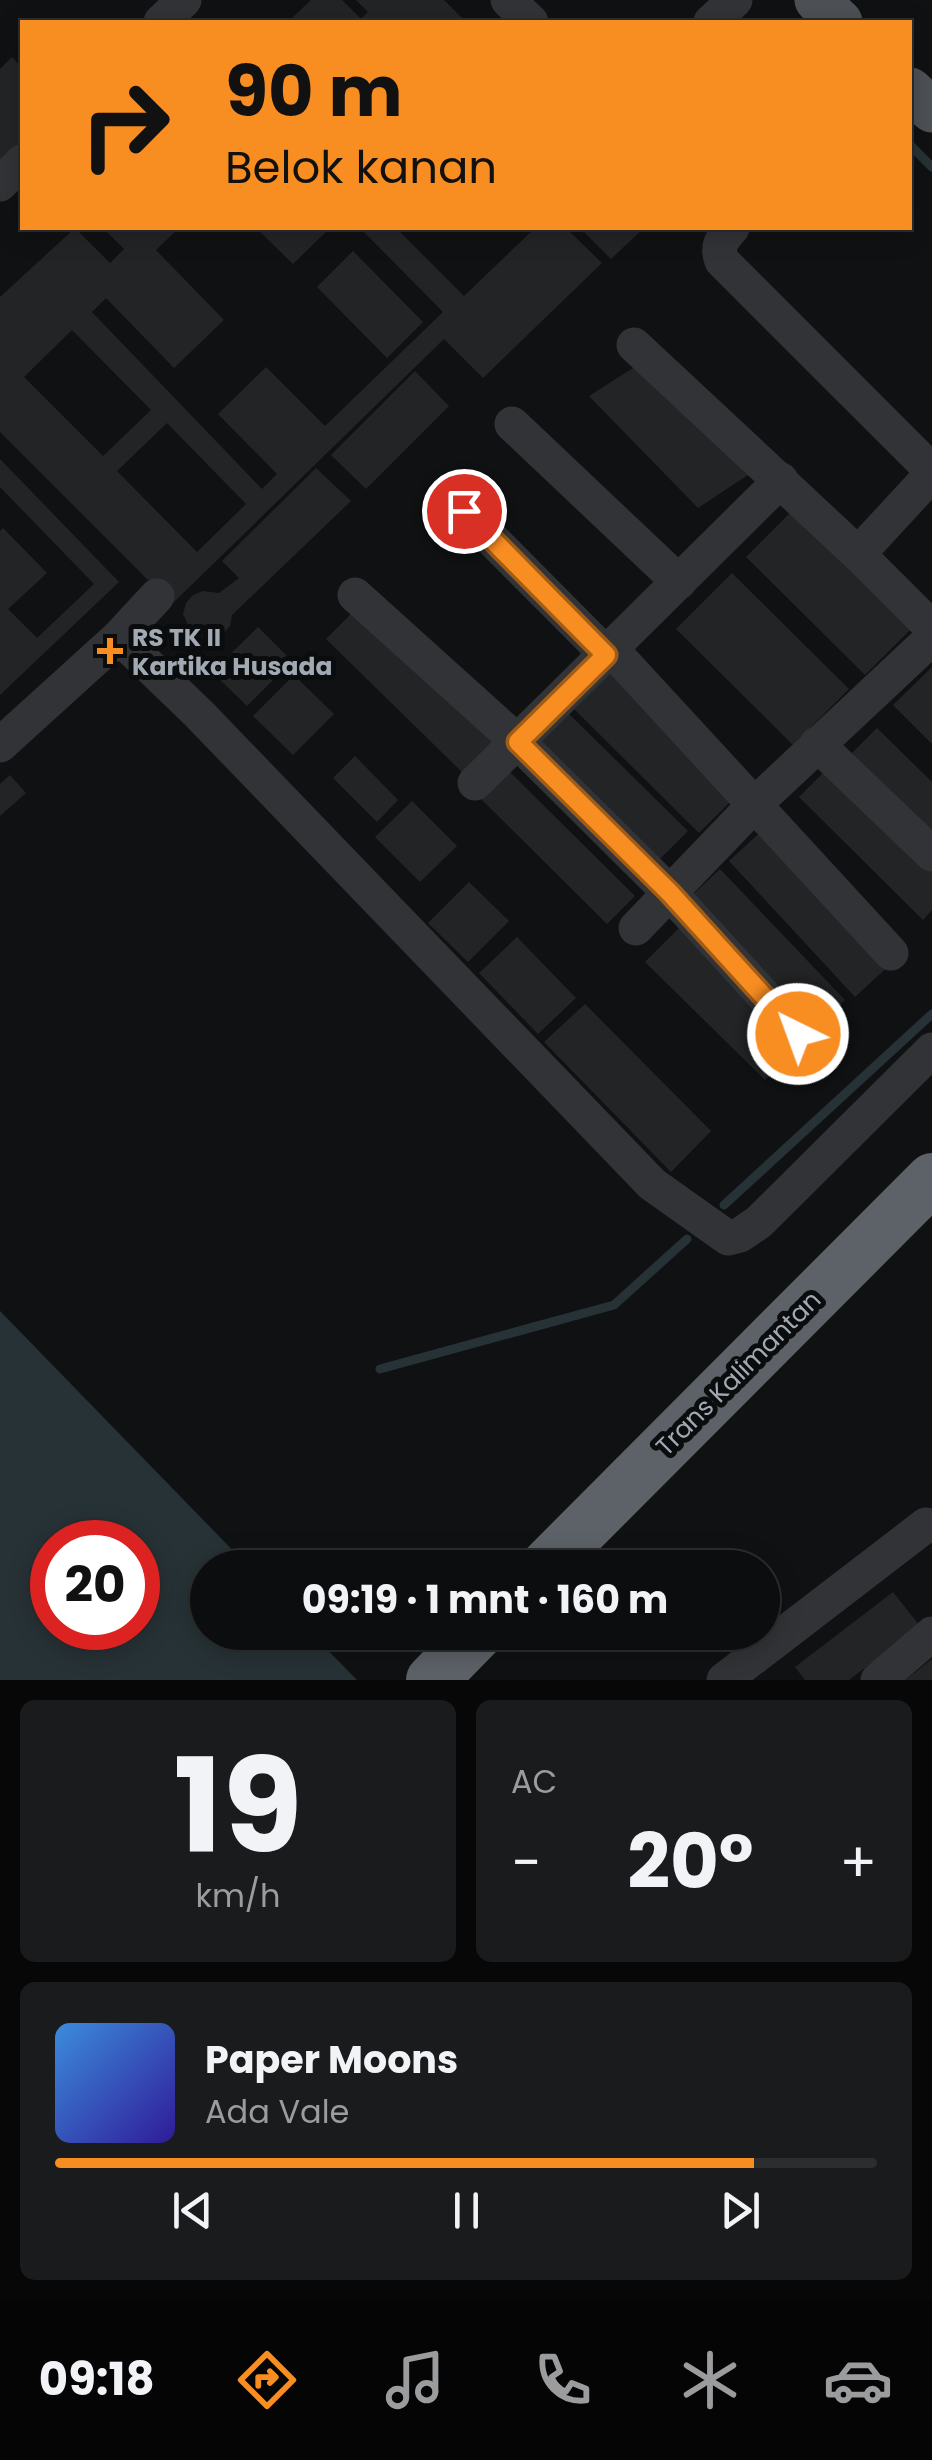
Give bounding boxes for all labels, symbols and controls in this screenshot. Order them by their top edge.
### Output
text: 90 m [225,42,403,141]
icon: right [60,60,190,190]
text: Belok kanan [225,136,497,199]
pin [422,469,507,554]
icon: arrive [437,484,492,539]
place label: RS TK II Kartika Husada [132,620,332,684]
marker: RS TK II Kartika Husada [97,638,123,664]
position arrow [746,982,850,1086]
street label: Trans Kalimantan [648,1283,829,1464]
speed limit sign: 20 [30,1520,160,1650]
text: 09:19 · 1 mnt · 160 m [302,1573,668,1626]
text: 19 [174,1715,302,1898]
text: AC [511,1759,557,1804]
text: 20° [627,1809,754,1914]
text: − [511,1824,541,1901]
text: + [839,1824,877,1901]
text: km/h [195,1873,281,1918]
text: Paper Moons [205,2033,458,2086]
text: Ada Vale [205,2089,349,2134]
icon: previous [165,2183,220,2238]
icon: pause [439,2183,494,2238]
icon: next [713,2183,768,2238]
icon: directions [232,2345,302,2415]
icon: music [380,2345,450,2415]
icon: phone [528,2345,598,2415]
icon: climate [675,2345,745,2415]
icon: car [823,2345,893,2415]
text: 09:18 [39,2348,155,2411]

